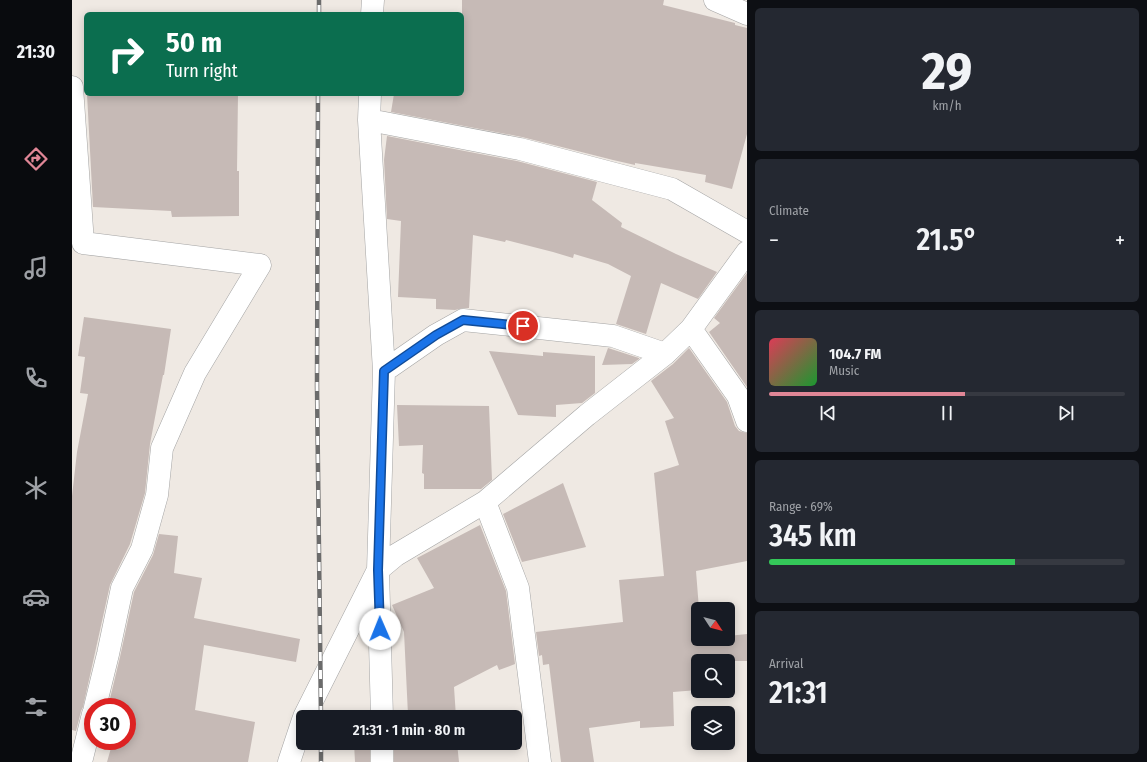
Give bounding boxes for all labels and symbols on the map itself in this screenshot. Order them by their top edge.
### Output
pin [506,309,540,343]
north arrow [691,602,735,646]
position arrow [359,608,401,650]
speed limit sign: 30 [84,698,136,750]

